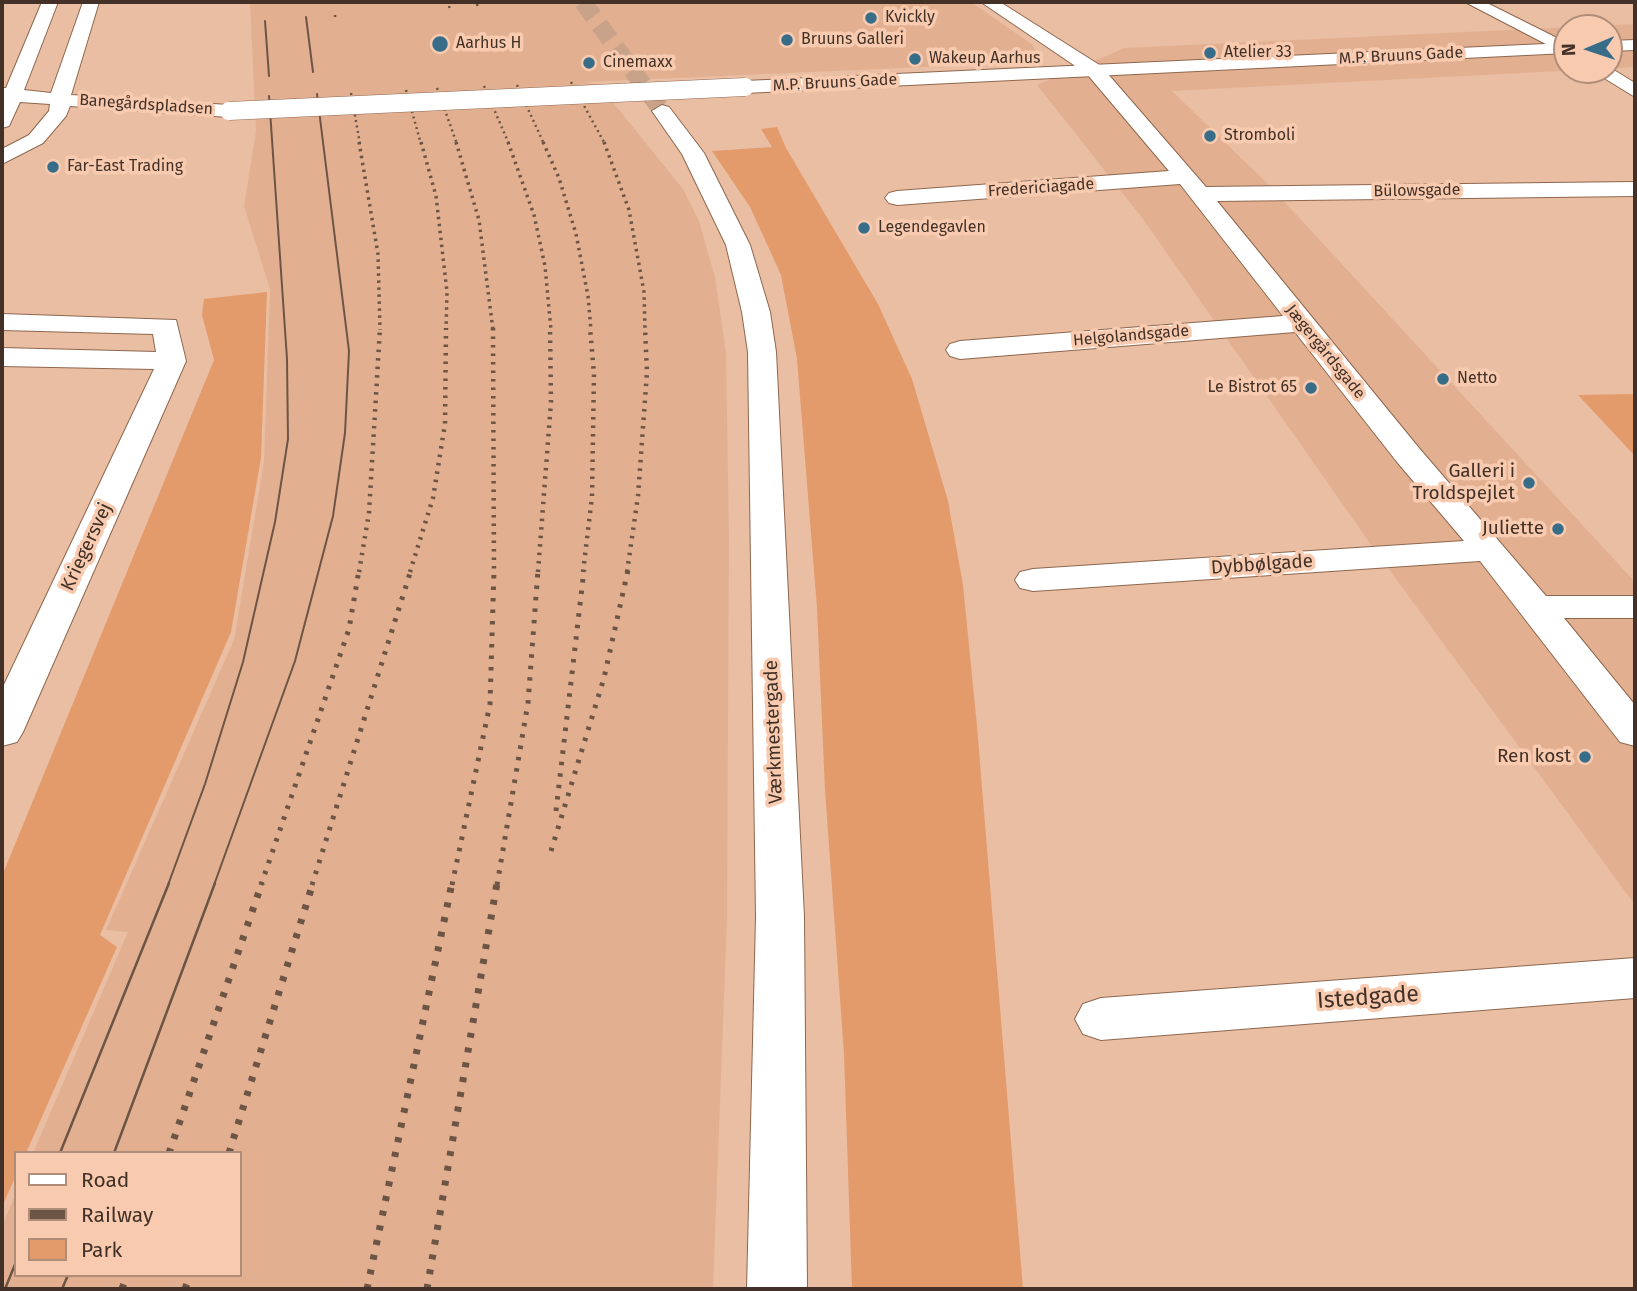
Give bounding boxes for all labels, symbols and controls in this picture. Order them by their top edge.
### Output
place label: Kvickly [885,8,935,28]
marker: Kvickly [863,10,879,26]
north arrow [1553,14,1623,84]
place label: Bruuns Galleri [801,30,904,50]
marker: Bruuns Galleri [779,32,795,48]
marker: Aarhus H [430,34,450,54]
place label: Aarhus H [456,34,521,54]
place label: Atelier 33 [1224,43,1292,63]
street label: M.P. Bruuns Gade [1338,43,1464,69]
text: N [1557,43,1580,56]
marker: Atelier 33 [1202,45,1218,61]
place label: Wakeup Aarhus [929,49,1040,69]
marker: Wakeup Aarhus [907,51,923,67]
place label: Cinemaxx [603,53,673,73]
marker: Cinemaxx [581,55,597,71]
street label: M.P. Bruuns Gade [772,70,898,96]
street label: Banegårdspladsen [79,91,213,119]
place label: Stromboli [1224,126,1295,146]
marker: Stromboli [1202,128,1218,144]
place label: Far-East Trading [67,157,183,177]
marker: Far-East Trading [45,159,61,175]
street label: Fredericiagade [987,175,1095,201]
street label: Bülowsgade [1373,181,1461,201]
place label: Legendegavlen [878,218,986,238]
marker: Legendegavlen [856,220,872,236]
street label: Jægergårdsgade [1281,301,1369,403]
street label: Helgolandsgade [1072,321,1190,351]
place label: Netto [1457,369,1497,389]
marker: Netto [1435,371,1451,387]
place label: Le Bistrot 65 [1207,378,1297,398]
marker: Le Bistrot 65 [1303,380,1319,396]
place label: Galleri i Troldspejlet [1413,461,1515,505]
marker: Galleri i Troldspejlet [1521,475,1537,491]
street label: Kriegersvej [57,499,117,595]
place label: Juliette [1482,518,1544,540]
marker: Juliette [1550,521,1566,537]
street label: Dybbølgade [1210,550,1314,580]
street label: Værkmestergade [760,660,788,804]
place label: Ren kost [1497,746,1571,768]
marker: Ren kost [1577,749,1593,765]
street label: Istedgade [1316,981,1420,1015]
legend [14,1151,242,1277]
text: Road [81,1167,129,1193]
text: Railway [81,1202,153,1228]
text: Park [81,1237,122,1263]

